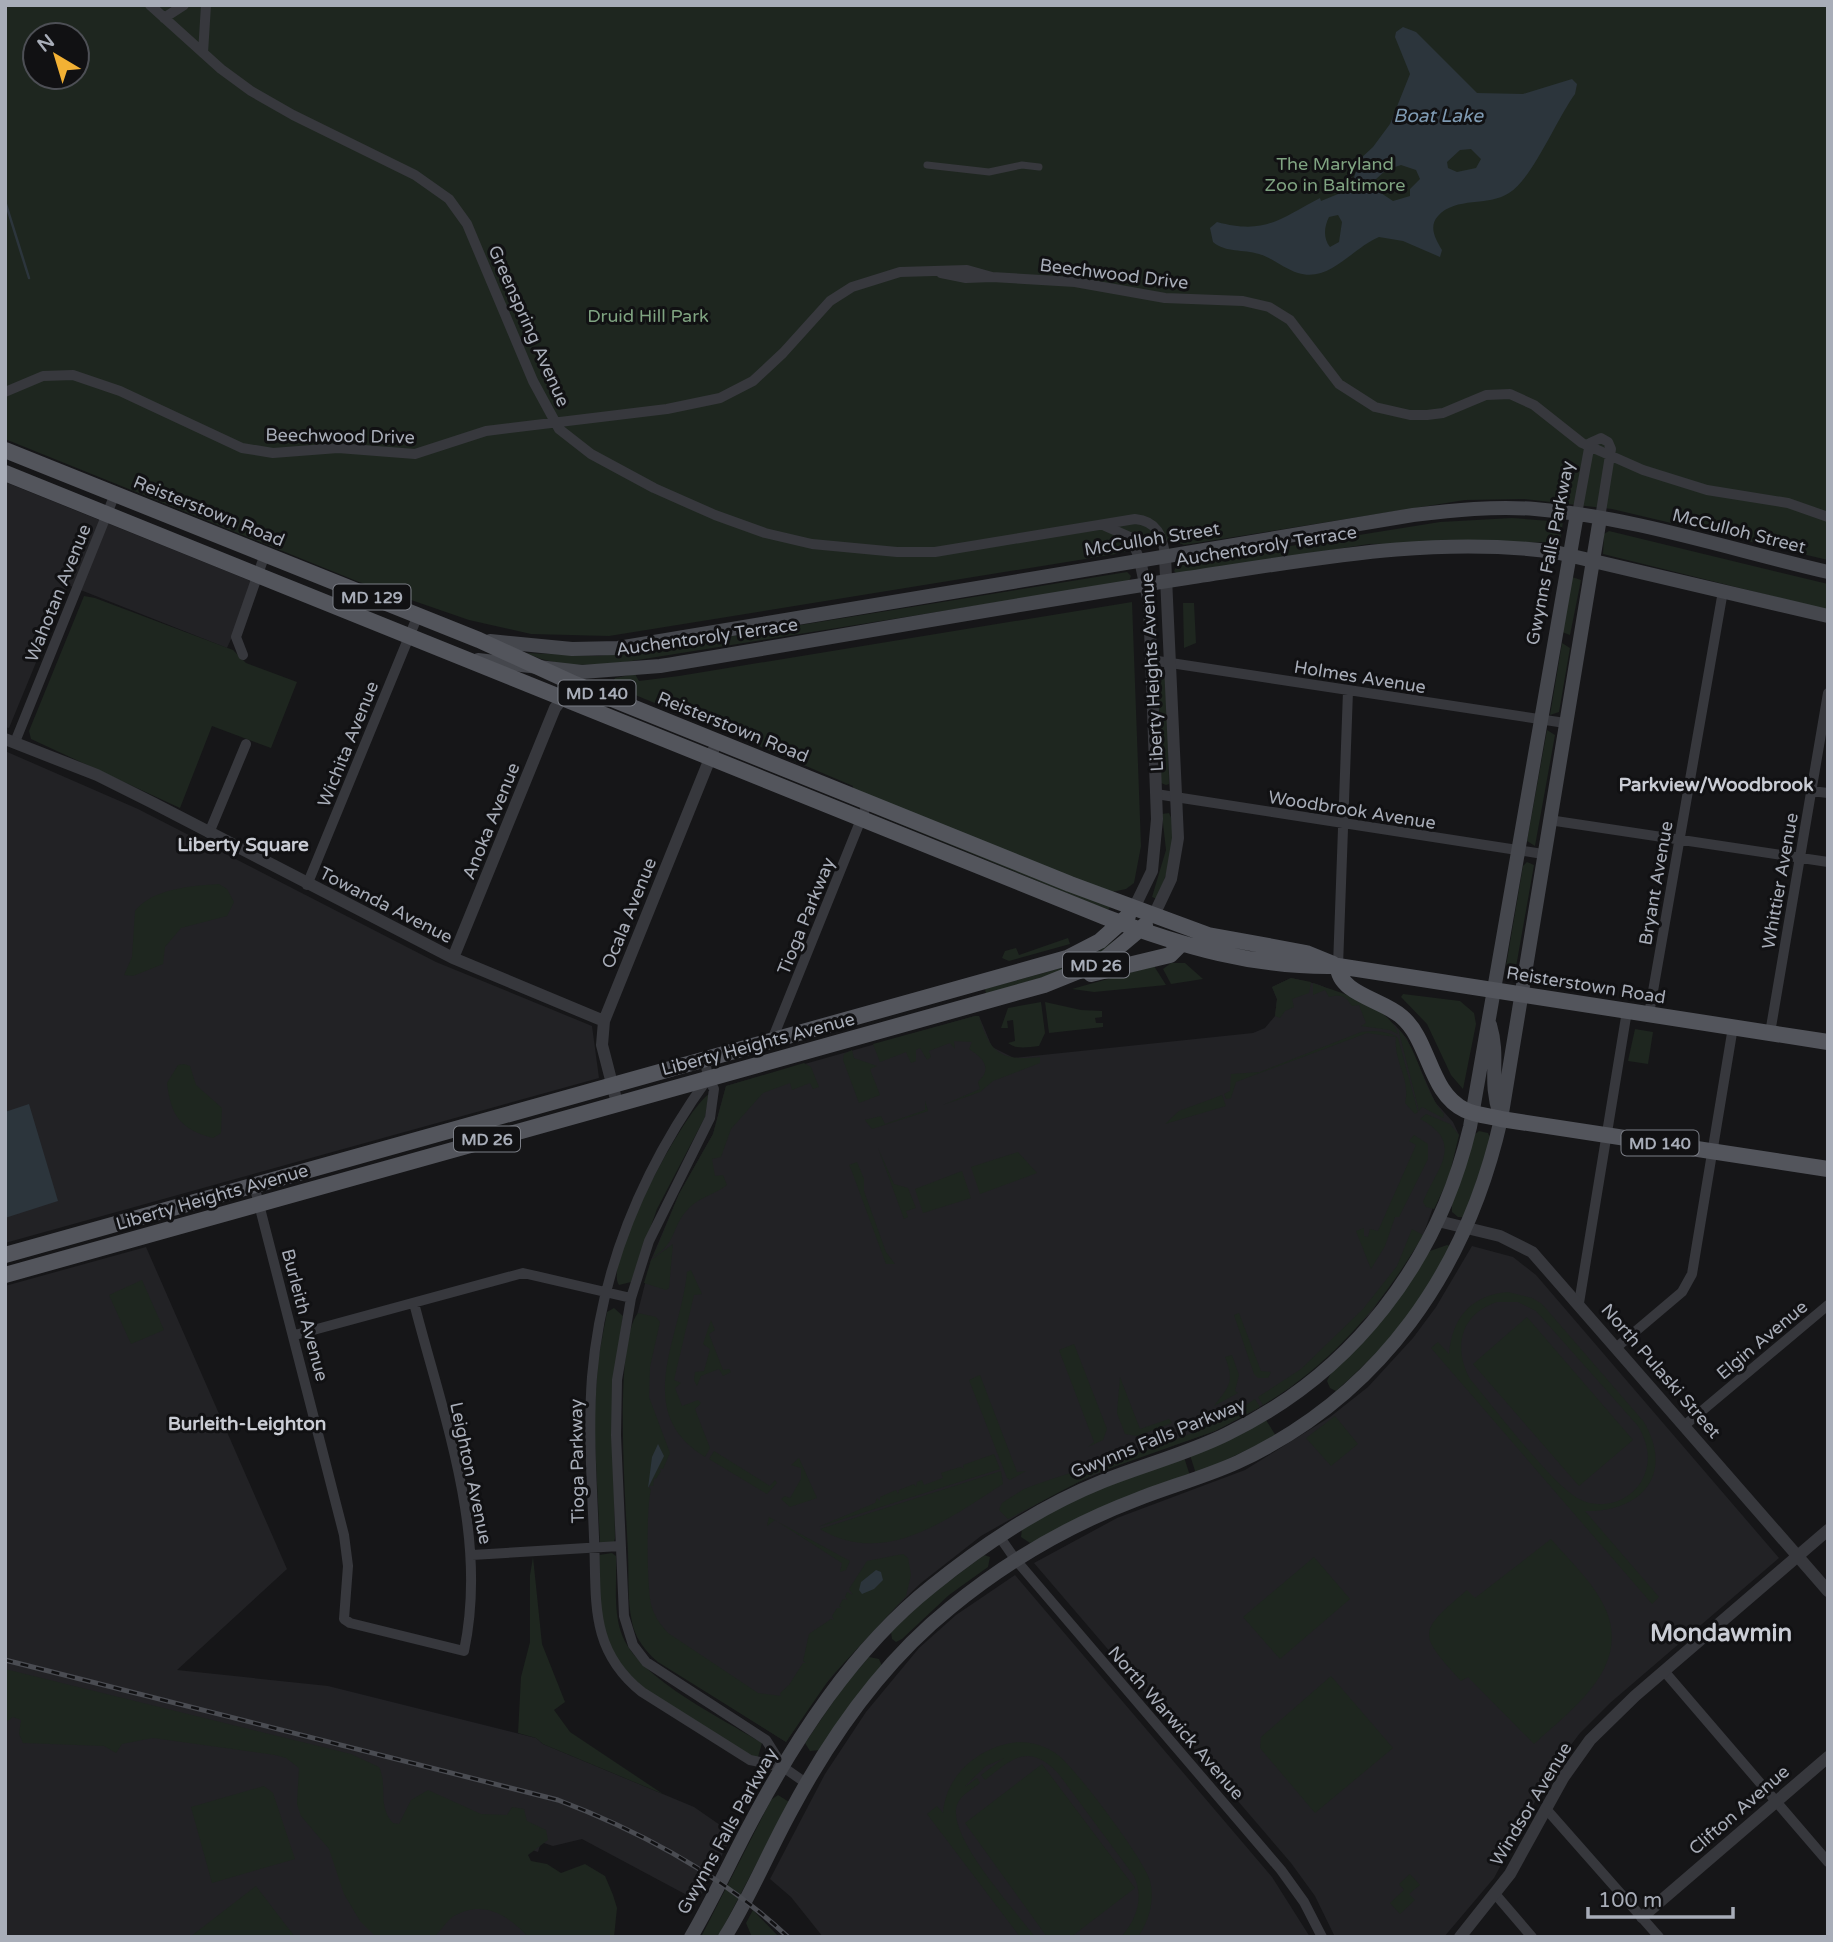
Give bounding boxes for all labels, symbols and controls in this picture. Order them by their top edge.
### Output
north arrow [21,21,91,91]
text: N [33,30,59,57]
water label: Boat Lake [1393,105,1484,127]
park label: The Maryland Zoo in Baltimore [1265,153,1405,196]
street label: Greenspring Avenue [483,242,575,410]
street label: Beechwood Drive [1038,254,1190,294]
park label: Druid Hill Park [587,305,709,327]
street label: Beechwood Drive [265,424,415,448]
street label: Gwynns Falls Parkway [1521,459,1579,647]
street label: Reisterstown Road [130,471,288,551]
street label: McCulloh Street [1670,504,1808,558]
street label: McCulloh Street [1083,517,1221,561]
street label: Wahotan Avenue [20,521,96,665]
street label: Auchentoroly Terrace [1174,521,1358,571]
street label: Liberty Heights Avenue [1136,572,1168,772]
road number: MD 129 [334,584,410,610]
street label: Auchentoroly Terrace [615,613,799,661]
street label: Holmes Avenue [1292,656,1428,698]
street label: Wichita Avenue [313,678,383,810]
road number: MD 140 [558,680,636,706]
street label: Reisterstown Road [654,687,812,767]
street label: Anoka Avenue [458,759,524,883]
district label: Parkview/Woodbrook [1618,774,1814,796]
street label: Woodbrook Avenue [1267,786,1437,834]
street label: Whittier Avenue [1757,811,1803,951]
street label: Bryant Avenue [1634,819,1678,947]
district label: Liberty Square [177,834,309,857]
street label: Ocala Avenue [597,854,661,972]
street label: Tioga Parkway [772,854,840,978]
street label: Towanda Avenue [316,862,456,948]
road number: MD 26 [1063,953,1129,978]
street label: Reisterstown Road [1505,962,1667,1008]
street label: Liberty Heights Avenue [659,1008,857,1080]
road number: MD 26 [454,1126,520,1152]
road number: MD 140 [1622,1130,1698,1156]
street label: Liberty Heights Avenue [113,1159,311,1235]
street label: Burleith Avenue [277,1246,333,1384]
street label: Elgin Avenue [1712,1296,1812,1384]
street label: North Pulaski Street [1597,1299,1726,1443]
street label: Gwynns Falls Parkway [1067,1393,1249,1483]
street label: Tioga Parkway [565,1398,589,1523]
street label: Leighton Avenue [445,1400,497,1546]
district label: Burleith-Leighton [168,1413,326,1436]
district label: Mondawmin [1650,1619,1792,1648]
street label: North Warwick Avenue [1103,1642,1249,1804]
street label: Windsor Avenue [1485,1738,1577,1870]
street label: Gwynns Falls Parkway [672,1744,782,1918]
street label: Clifton Avenue [1684,1760,1794,1860]
scale bar [1588,1876,1733,1920]
text: 100 m [1598,1888,1662,1913]

